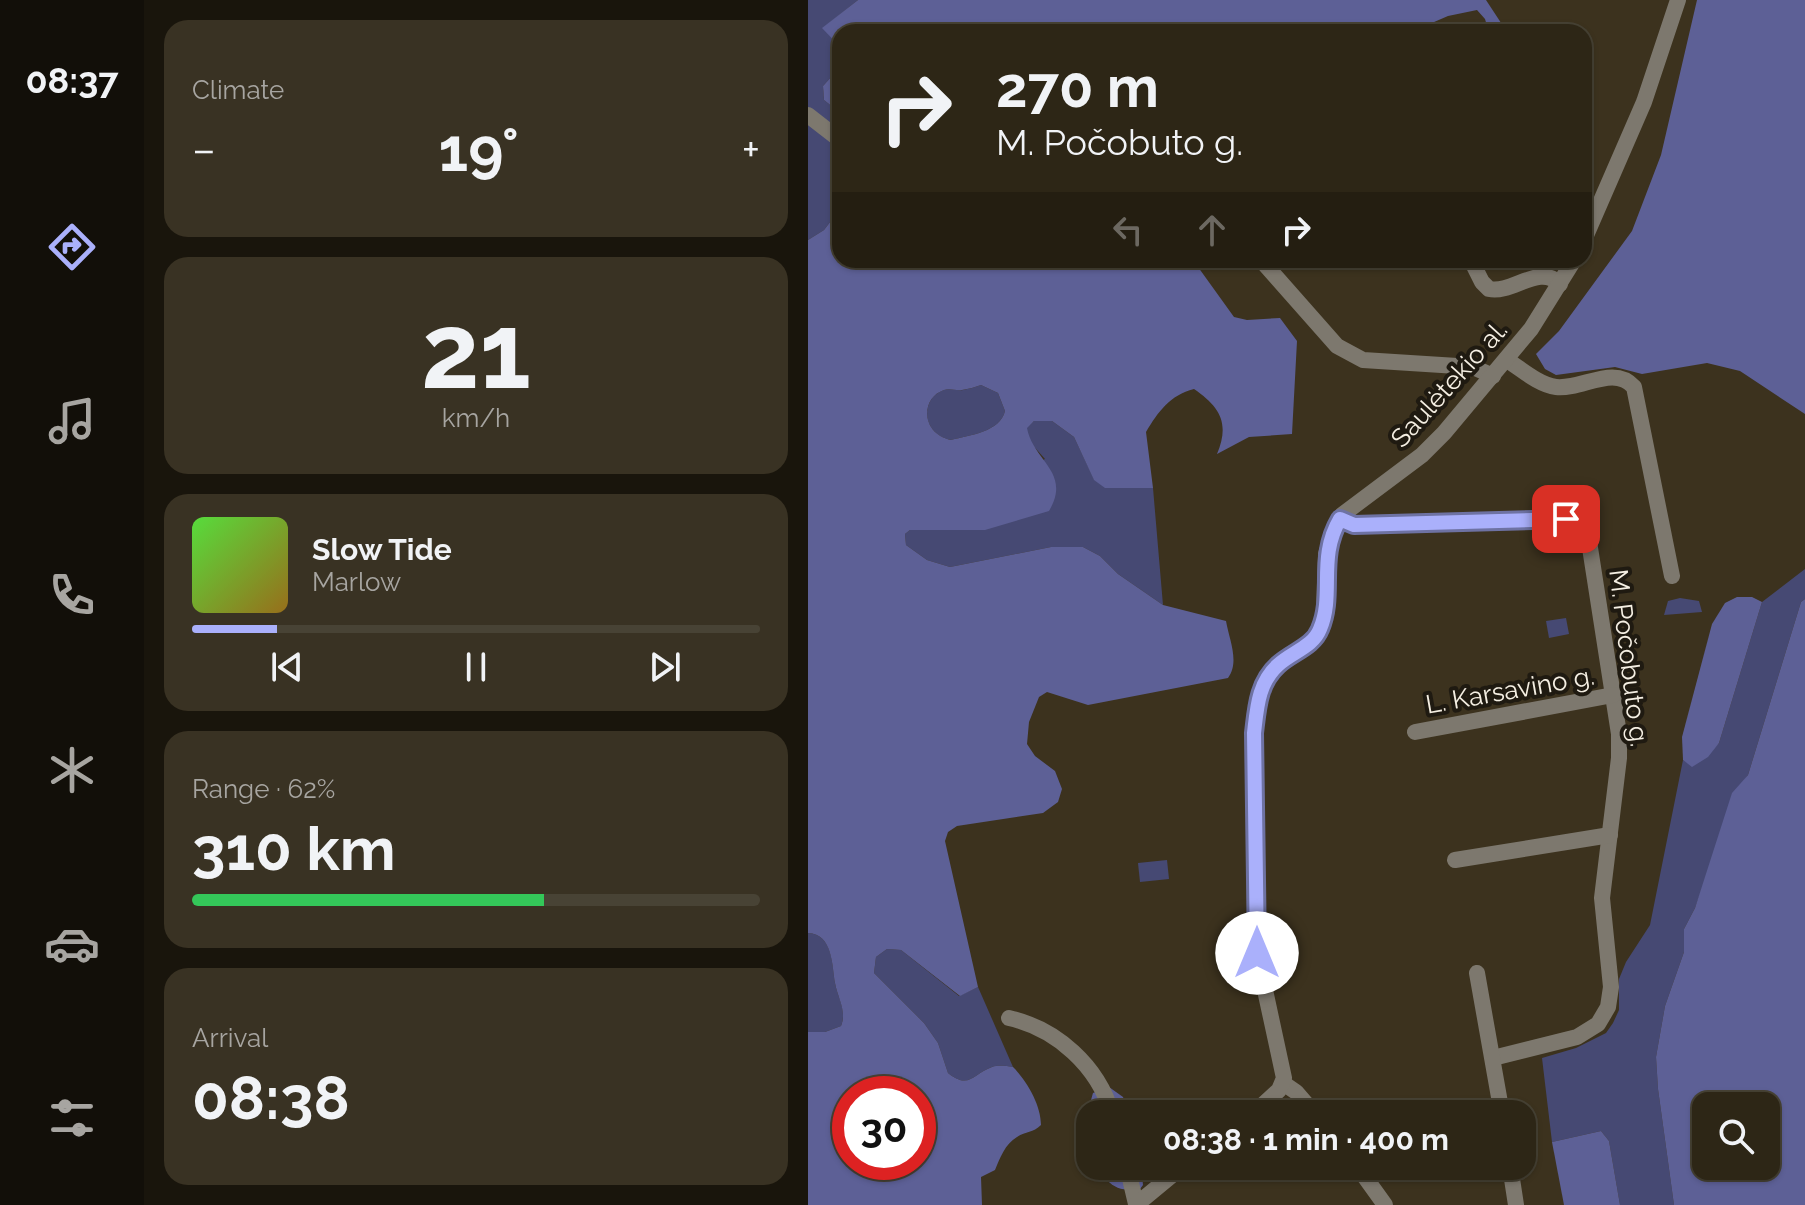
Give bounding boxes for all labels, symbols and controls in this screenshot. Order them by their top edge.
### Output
text: 270 m [996,54,1159,120]
icon: right [864,56,968,160]
text: 08:37 [25,59,119,101]
text: Climate [192,75,284,105]
text: 19° [439,115,519,185]
text: M. Počobuto g. [996,121,1243,163]
text: − [192,124,216,175]
text: + [742,124,760,175]
icon: left [1106,208,1150,252]
icon: ahead [1190,208,1234,252]
icon: right [1274,208,1318,252]
icon: directions [44,219,100,275]
text: 21 [421,290,531,412]
street label: Saulėtekio al. [1385,315,1513,453]
icon: music [44,393,100,449]
text: km/h [442,403,510,433]
pin [1532,485,1600,553]
icon: arrive [1544,497,1588,541]
text: Slow Tide [312,532,452,567]
icon: phone [44,567,100,623]
text: Marlow [312,567,401,597]
street label: M. Počobuto g. [1603,568,1655,748]
icon: previous [265,645,309,689]
icon: pause [454,645,498,689]
icon: next [643,645,687,689]
street label: L. Karsavino g. [1423,660,1597,720]
icon: climate [44,742,100,798]
text: Range · 62% [192,774,335,804]
text: 310 km [192,814,396,884]
position arrow [1215,911,1299,995]
icon: car [44,916,100,972]
text: Arrival [192,1023,268,1053]
text: 08:38 [192,1063,350,1133]
speed limit sign: 30 [832,1076,936,1180]
icon: filters [44,1090,100,1146]
map controls [1692,1092,1780,1180]
button: search [1692,1092,1780,1180]
text: 08:38 · 1 min · 400 m [1163,1122,1449,1157]

